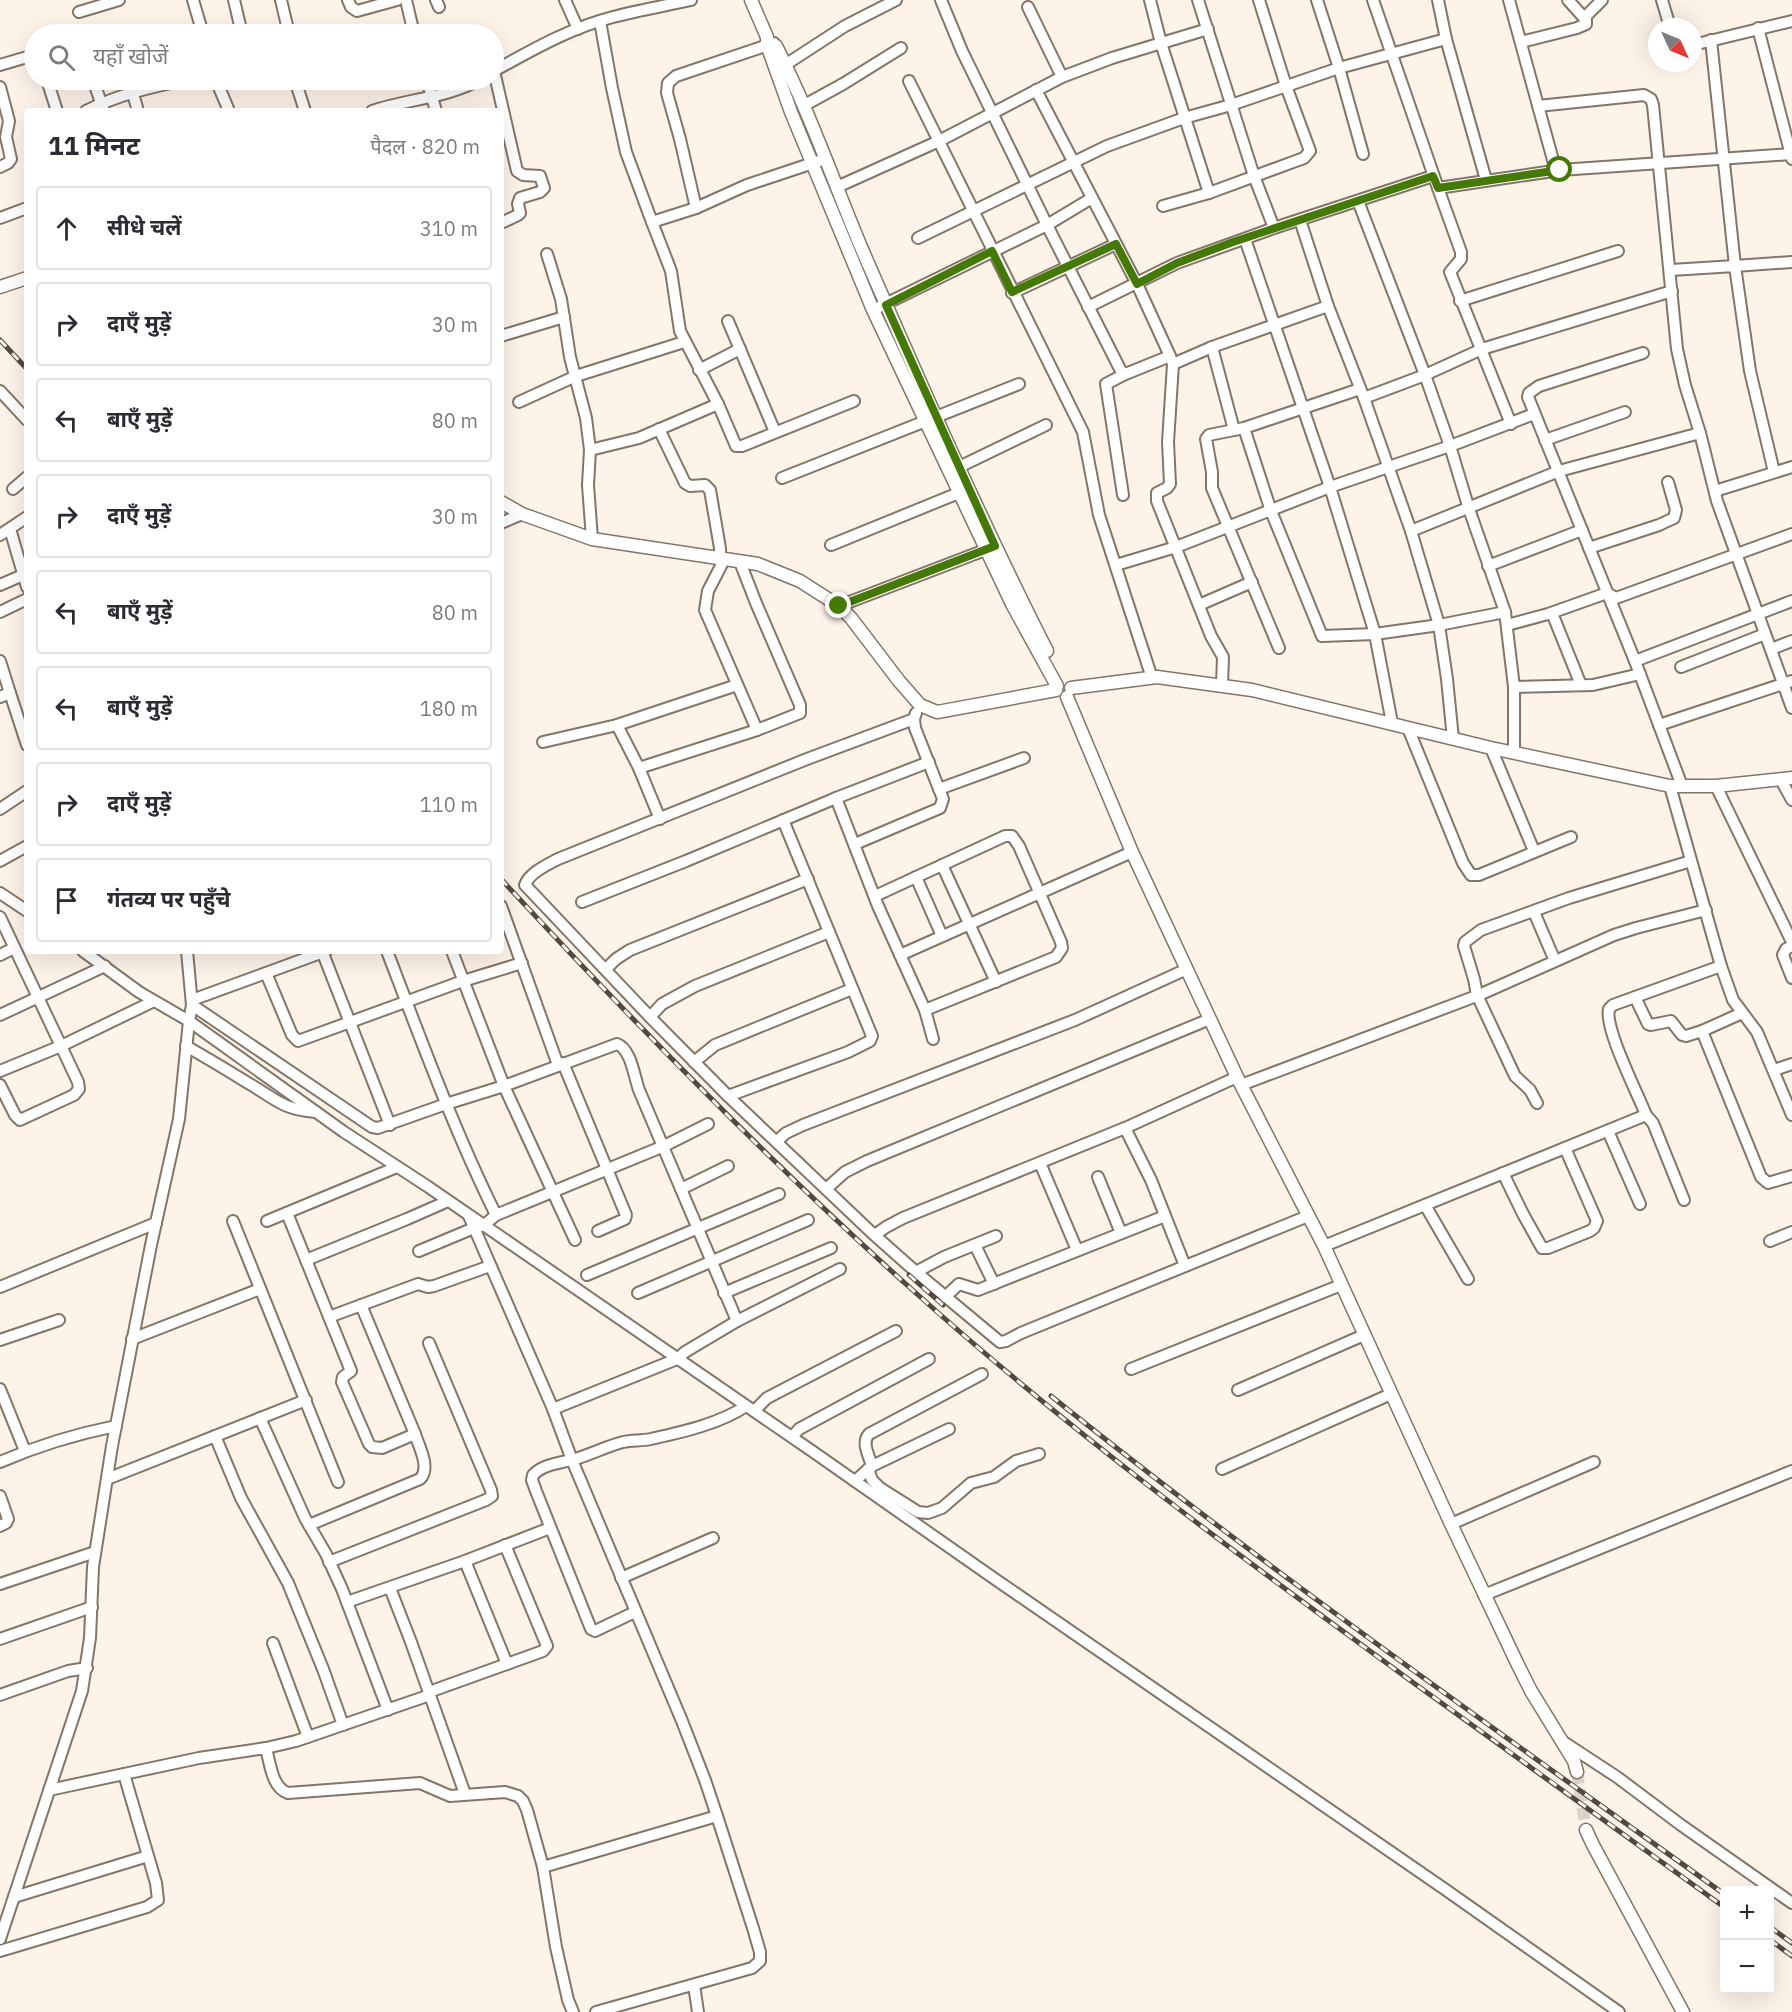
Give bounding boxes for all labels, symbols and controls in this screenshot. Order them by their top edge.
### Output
north arrow [1648,18,1702,72]
search box [24,24,504,90]
icon: search [45,41,78,74]
text: यहाँ खोजें [93,41,168,70]
text: 11 मिनट [48,128,140,162]
text: पैदल · 820 m [370,133,480,160]
route start [1546,156,1572,182]
icon: ahead [50,212,83,245]
text: सीधे चलें [107,212,182,241]
text: 310 m [420,215,478,242]
icon: right [50,308,83,341]
text: दाएँ मुड़ें [107,308,171,337]
text: 30 m [432,311,478,338]
icon: left [50,404,83,437]
text: बाएँ मुड़ें [107,404,173,433]
text: 80 m [432,407,478,434]
icon: right [50,500,83,533]
text: दाएँ मुड़ें [107,500,171,529]
text: 30 m [432,503,478,530]
route end [825,592,851,618]
icon: left [50,596,83,629]
text: बाएँ मुड़ें [107,596,173,625]
text: 80 m [432,599,478,626]
icon: left [50,692,83,725]
text: बाएँ मुड़ें [107,692,173,721]
text: 180 m [420,695,478,722]
icon: right [50,788,83,821]
text: दाएँ मुड़ें [107,788,171,817]
text: 110 m [420,791,478,818]
icon: arrive [50,884,83,917]
text: गंतव्य पर पहुँचे [107,884,231,913]
map controls [1720,1886,1774,1994]
button: + [1720,1886,1774,1940]
button: − [1720,1940,1774,1994]

